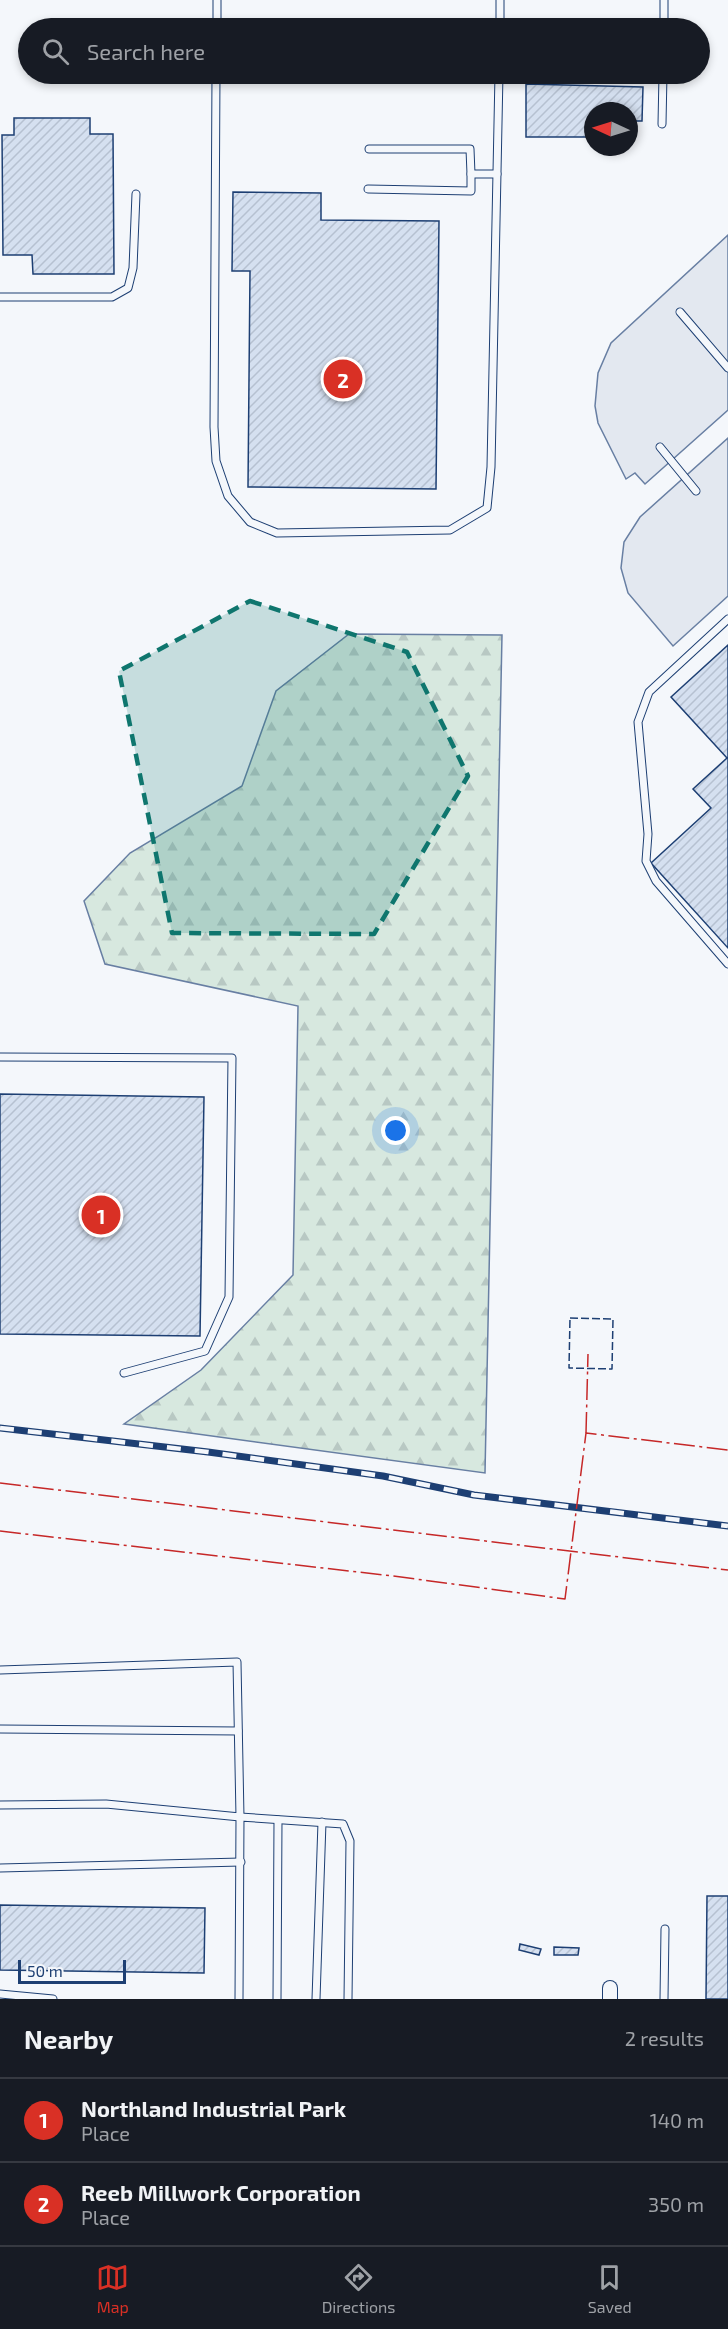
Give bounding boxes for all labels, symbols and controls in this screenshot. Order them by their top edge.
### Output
search box [18,18,710,84]
icon: search [39,35,72,68]
text: Search here [87,38,205,64]
north arrow [584,102,638,156]
pin: 2 [324,356,362,401]
your location [381,1116,410,1145]
pin: 1 [82,1192,120,1238]
scale bar [18,1957,126,1984]
text: 50 m [27,1961,63,1980]
text: Nearby [24,2023,113,2054]
text: 2 results [625,2026,704,2050]
text: Northland Industrial Park [81,2095,346,2121]
text: 1 [39,2108,48,2132]
text: 140 m [650,2108,704,2132]
text: Place [81,2121,130,2145]
text: Reeb Millwork Corporation [81,2179,361,2205]
text: 2 [38,2192,49,2216]
text: 350 m [648,2192,704,2216]
text: Place [81,2205,130,2229]
tab: Map [96,2261,129,2316]
tab: Directions [322,2261,395,2316]
tab: Saved [588,2261,632,2316]

